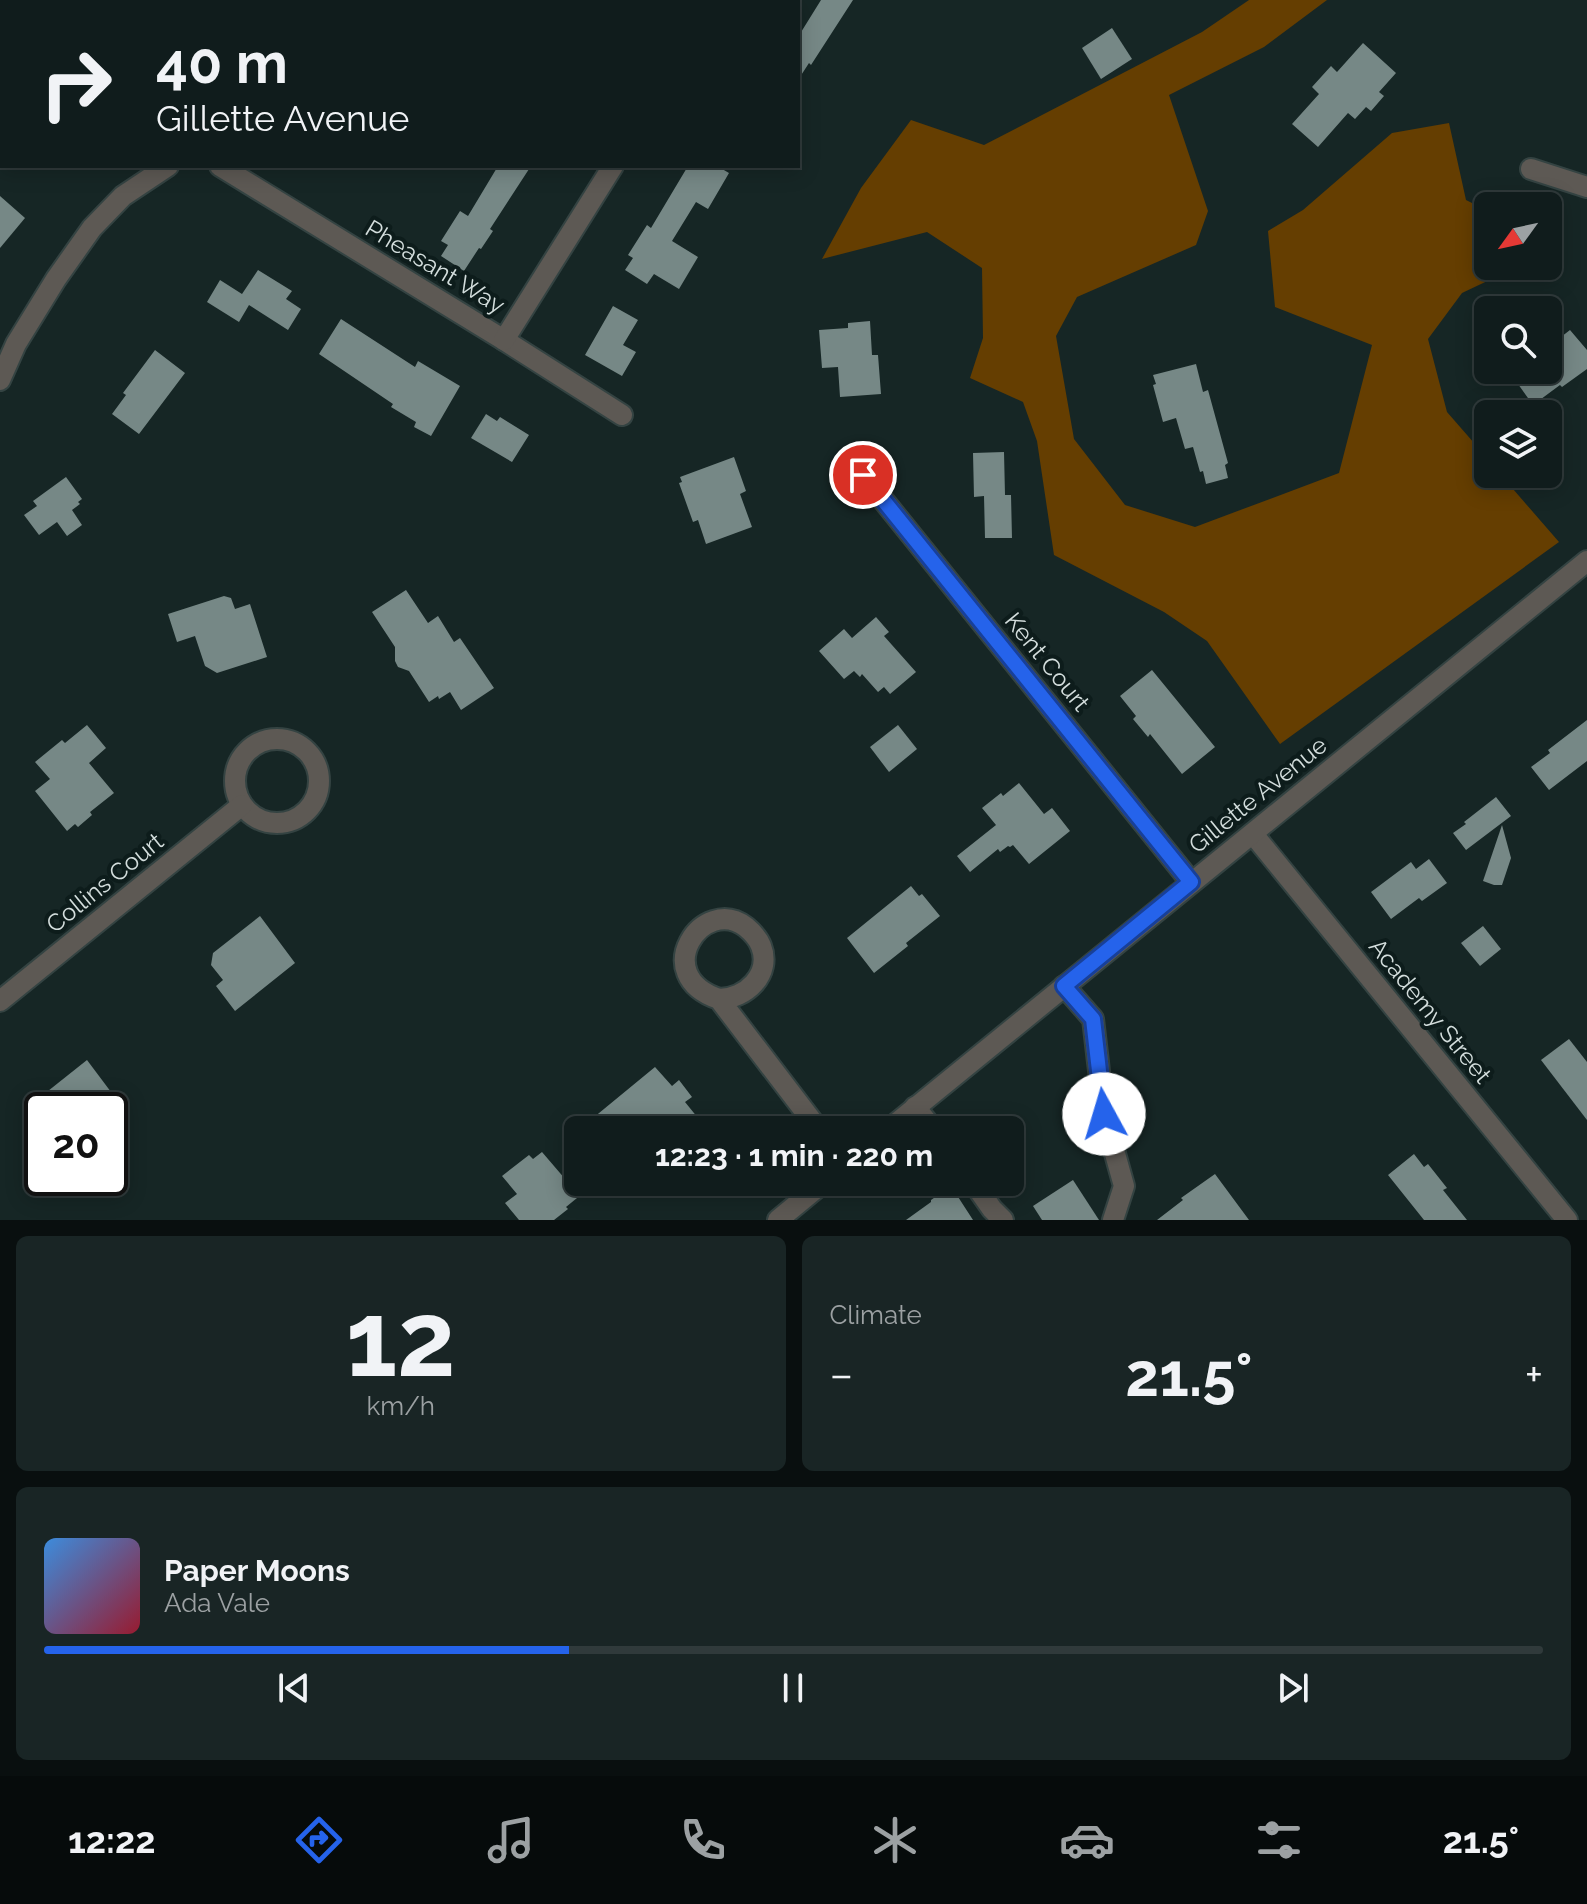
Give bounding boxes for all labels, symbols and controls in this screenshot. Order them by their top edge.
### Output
text: 40 m [156,30,288,96]
icon: right [24,32,128,136]
text: Gillette Avenue [156,97,410,139]
north arrow [1474,192,1562,280]
map controls [1474,192,1562,488]
street label: Pheasant Way [360,214,510,320]
button: search [1474,296,1562,384]
button: layers [1474,400,1562,488]
pin [829,441,897,509]
icon: arrive [841,453,885,497]
street label: Kent Court [999,607,1096,717]
street label: Gillette Avenue [1183,730,1332,859]
street label: Collins Court [40,827,169,939]
street label: Academy Street [1363,932,1498,1089]
position arrow [1062,1072,1146,1156]
speed limit sign: 20 [24,1092,128,1196]
text: 12:23 · 1 min · 220 m [655,1138,933,1173]
text: 12 [346,1278,456,1400]
text: Climate [830,1300,922,1330]
text: 21.5° [1125,1340,1253,1410]
text: − [830,1349,853,1400]
text: + [1525,1349,1543,1400]
text: km/h [366,1391,435,1421]
text: Paper Moons [164,1553,350,1588]
text: Ada Vale [164,1588,270,1618]
icon: previous [272,1666,316,1710]
icon: pause [771,1666,815,1710]
icon: next [1271,1666,1315,1710]
icon: directions [291,1812,347,1868]
icon: music [483,1812,539,1868]
icon: phone [675,1812,731,1868]
icon: climate [867,1812,923,1868]
icon: car [1059,1812,1115,1868]
icon: filters [1251,1812,1307,1868]
text: 12:22 [68,1819,156,1861]
text: 21.5° [1443,1819,1519,1861]

